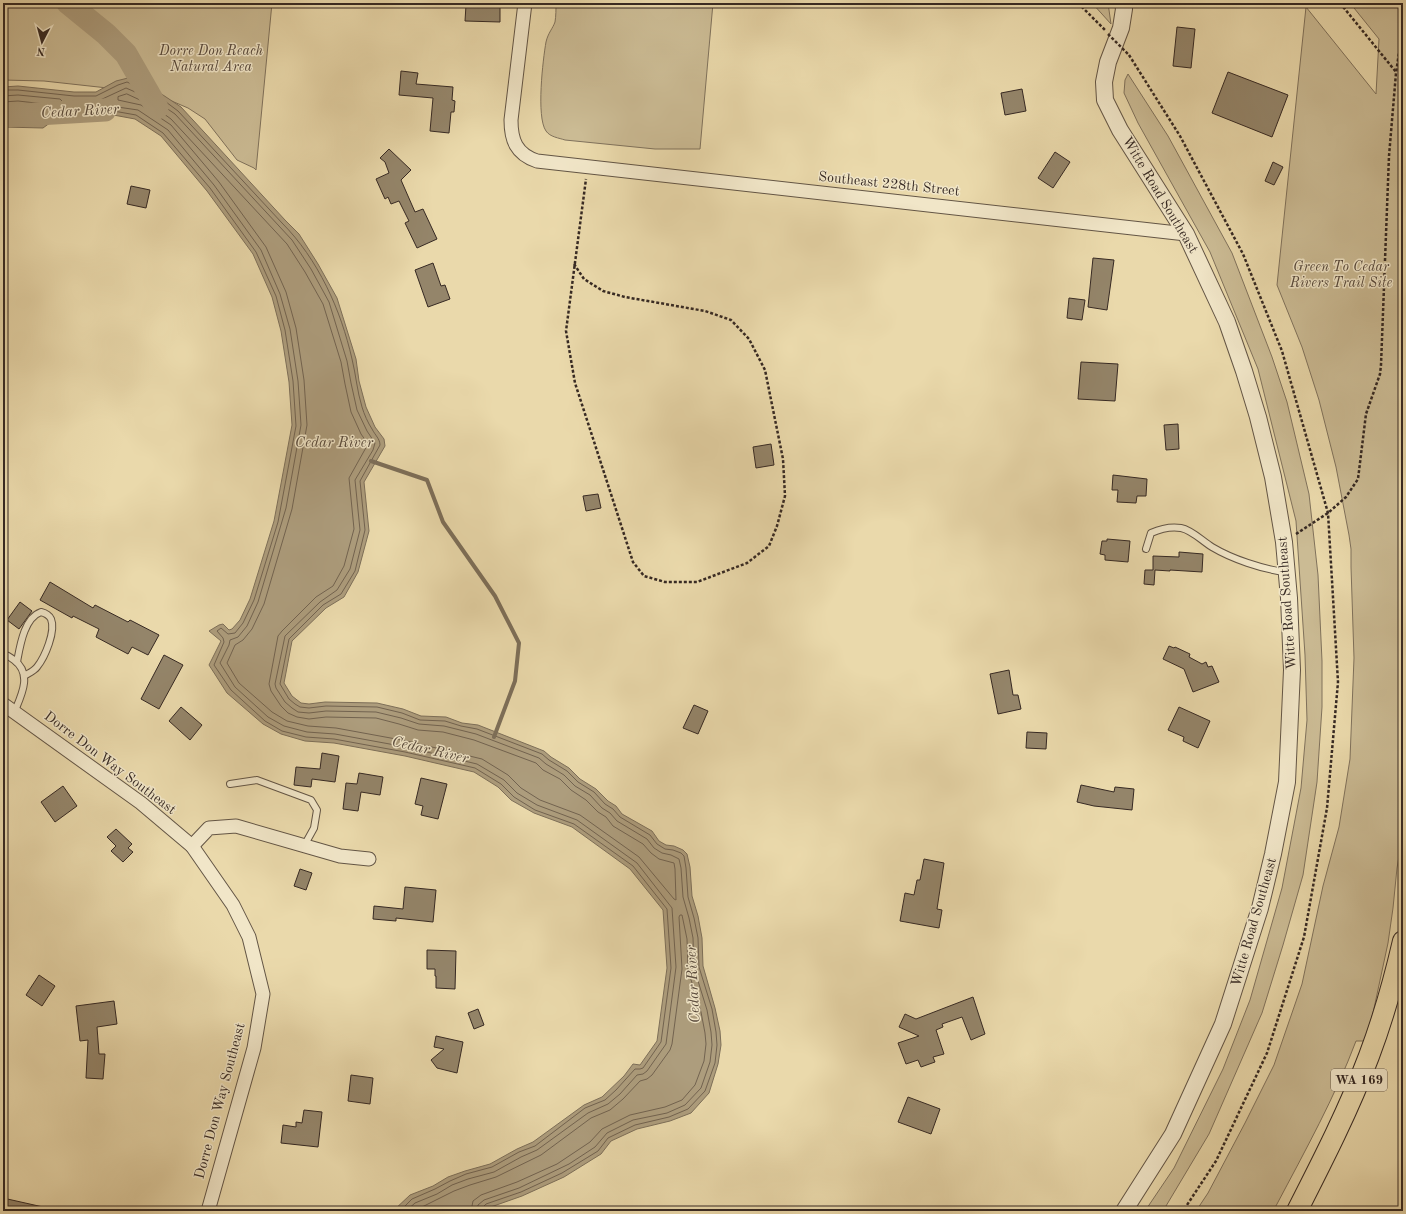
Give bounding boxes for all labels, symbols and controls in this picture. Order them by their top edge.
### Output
north arrow [22,22,62,62]
text: N [36,44,46,56]
park label: Dorre Don Reach Natural Area [158,44,263,74]
water label: Cedar River [40,102,120,122]
street label: Witte Road Southeast [1120,134,1200,256]
street label: Southeast 228th Street [818,170,960,198]
park label: Green To Cedar Rivers Trail Site [1289,260,1392,290]
water label: Cedar River [295,436,374,451]
street label: Witte Road Southeast [1275,536,1299,670]
street label: Dorre Don Way Southeast [42,709,179,817]
water label: Cedar River [390,735,470,767]
street label: Witte Road Southeast [1229,856,1279,988]
water label: Cedar River [684,944,704,1024]
street label: Dorre Don Way Southeast [192,1021,248,1181]
road number: WA 169 [1331,1069,1387,1091]

